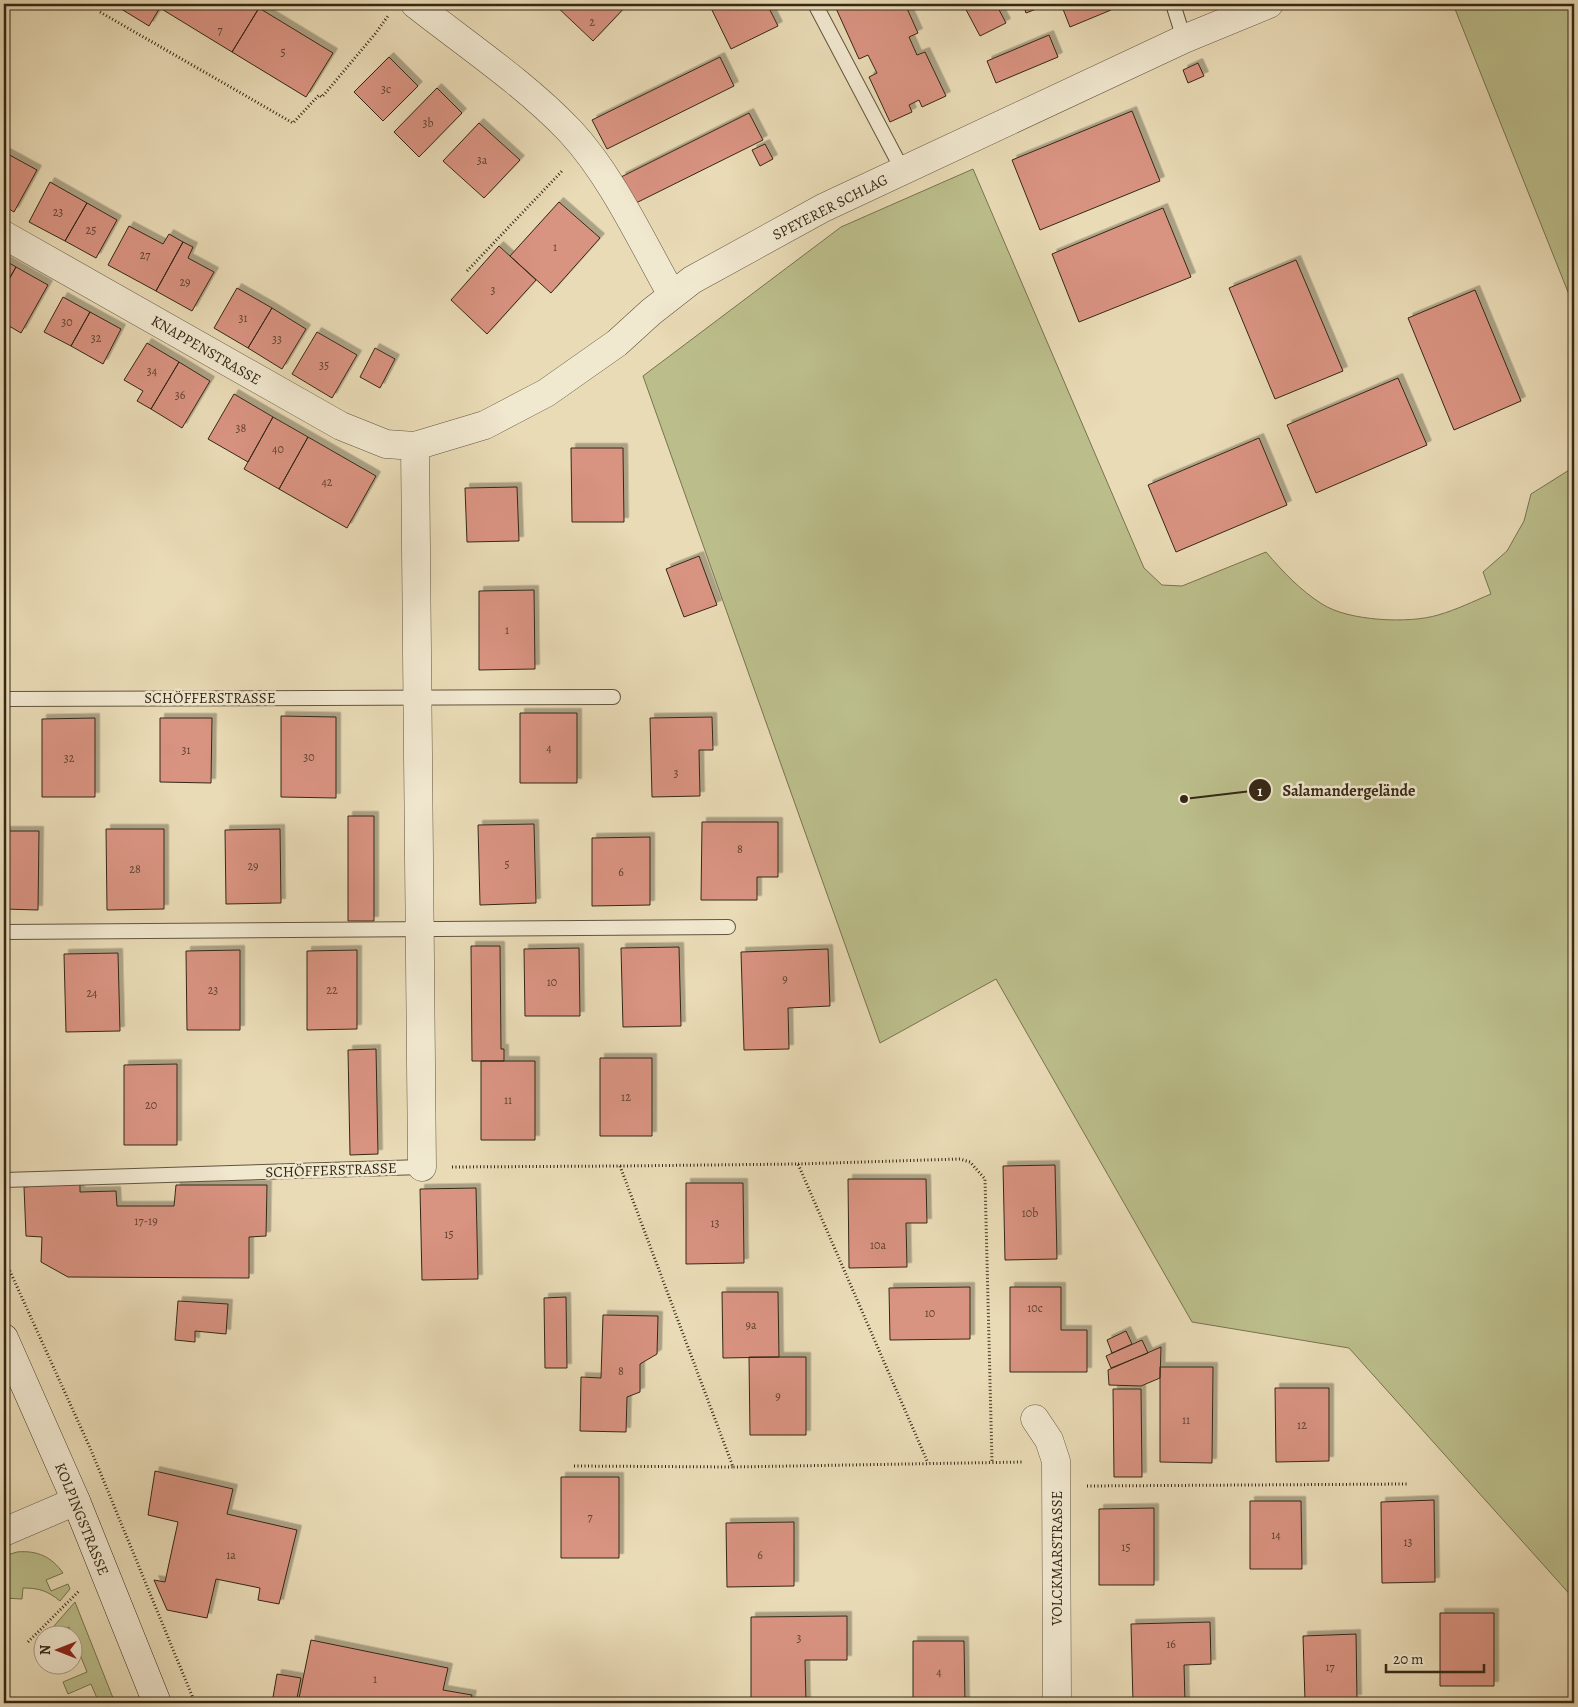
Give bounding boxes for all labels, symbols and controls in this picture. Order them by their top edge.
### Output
house number: 2 [589,14,595,30]
house number: 7 [217,22,223,38]
house number: 5 [280,44,286,60]
house number: 3c [381,81,391,97]
house number: 3b [422,115,434,131]
house number: 3a [477,152,488,168]
street label: SPEYERER SCHLAG [769,169,891,245]
house number: 23 [53,204,63,220]
house number: 25 [86,222,96,238]
house number: 1 [553,239,557,255]
house number: 27 [140,247,151,263]
house number: 29 [179,274,191,290]
house number: 3 [491,282,496,298]
street label: KNAPPENSTRASSE [147,310,265,390]
house number: 31 [238,310,248,326]
house number: 30 [61,314,73,330]
house number: 32 [91,330,102,346]
house number: 33 [272,331,282,347]
house number: 35 [319,357,329,373]
house number: 34 [147,363,158,379]
house number: 36 [175,387,186,403]
house number: 38 [236,420,247,436]
house number: 40 [272,441,284,457]
house number: 42 [321,474,333,490]
house number: 1 [505,622,509,638]
street label: SCHÖFFERSTRASSE [144,688,276,708]
house number: 4 [546,740,552,756]
house number: 31 [181,742,191,758]
house number: 30 [303,749,315,765]
house number: 32 [64,750,75,766]
house number: 3 [674,765,679,781]
callout: Salamandergelände [1248,775,1426,806]
text: Salamandergelände [1283,780,1415,802]
text: 1 [1257,781,1263,801]
house number: 8 [737,841,743,857]
house number: 5 [504,856,510,872]
house number: 29 [247,858,259,874]
house number: 28 [129,861,141,877]
house number: 6 [618,864,624,880]
house number: 9 [782,971,788,987]
house number: 10 [547,974,557,990]
house number: 23 [208,982,218,998]
house number: 22 [326,982,338,998]
house number: 24 [86,985,98,1001]
house number: 12 [621,1089,631,1105]
house number: 11 [504,1092,512,1108]
house number: 20 [145,1097,157,1113]
street label: SCHÖFFERSTRASSE [265,1158,397,1182]
house number: 10b [1022,1205,1038,1221]
house number: 17-19 [134,1213,158,1229]
house number: 13 [710,1215,720,1231]
house number: 15 [444,1226,454,1242]
house number: 10a [870,1237,886,1253]
house number: 10c [1027,1300,1043,1316]
house number: 10 [925,1305,935,1321]
house number: 9a [745,1317,757,1333]
house number: 8 [618,1363,624,1379]
house number: 9 [775,1388,781,1404]
house number: 11 [1182,1412,1190,1428]
house number: 12 [1297,1417,1307,1433]
street label: KOLPINGSTRASSE [50,1460,114,1578]
street label: VOLCKMARSTRASSE [1047,1491,1067,1626]
house number: 7 [587,1509,593,1525]
house number: 14 [1271,1527,1281,1543]
house number: 13 [1403,1534,1413,1550]
house number: 15 [1121,1539,1131,1555]
house number: 1a [226,1547,236,1563]
house number: 6 [757,1547,763,1563]
north arrow [32,1624,82,1674]
house number: 3 [797,1630,802,1646]
house number: 16 [1166,1636,1176,1652]
scale bar [1386,1642,1483,1674]
text: N [36,1645,55,1655]
text: 20 m [1393,1649,1424,1669]
house number: 17 [1325,1659,1336,1675]
house number: 4 [936,1664,942,1680]
house number: 1 [373,1671,377,1687]

